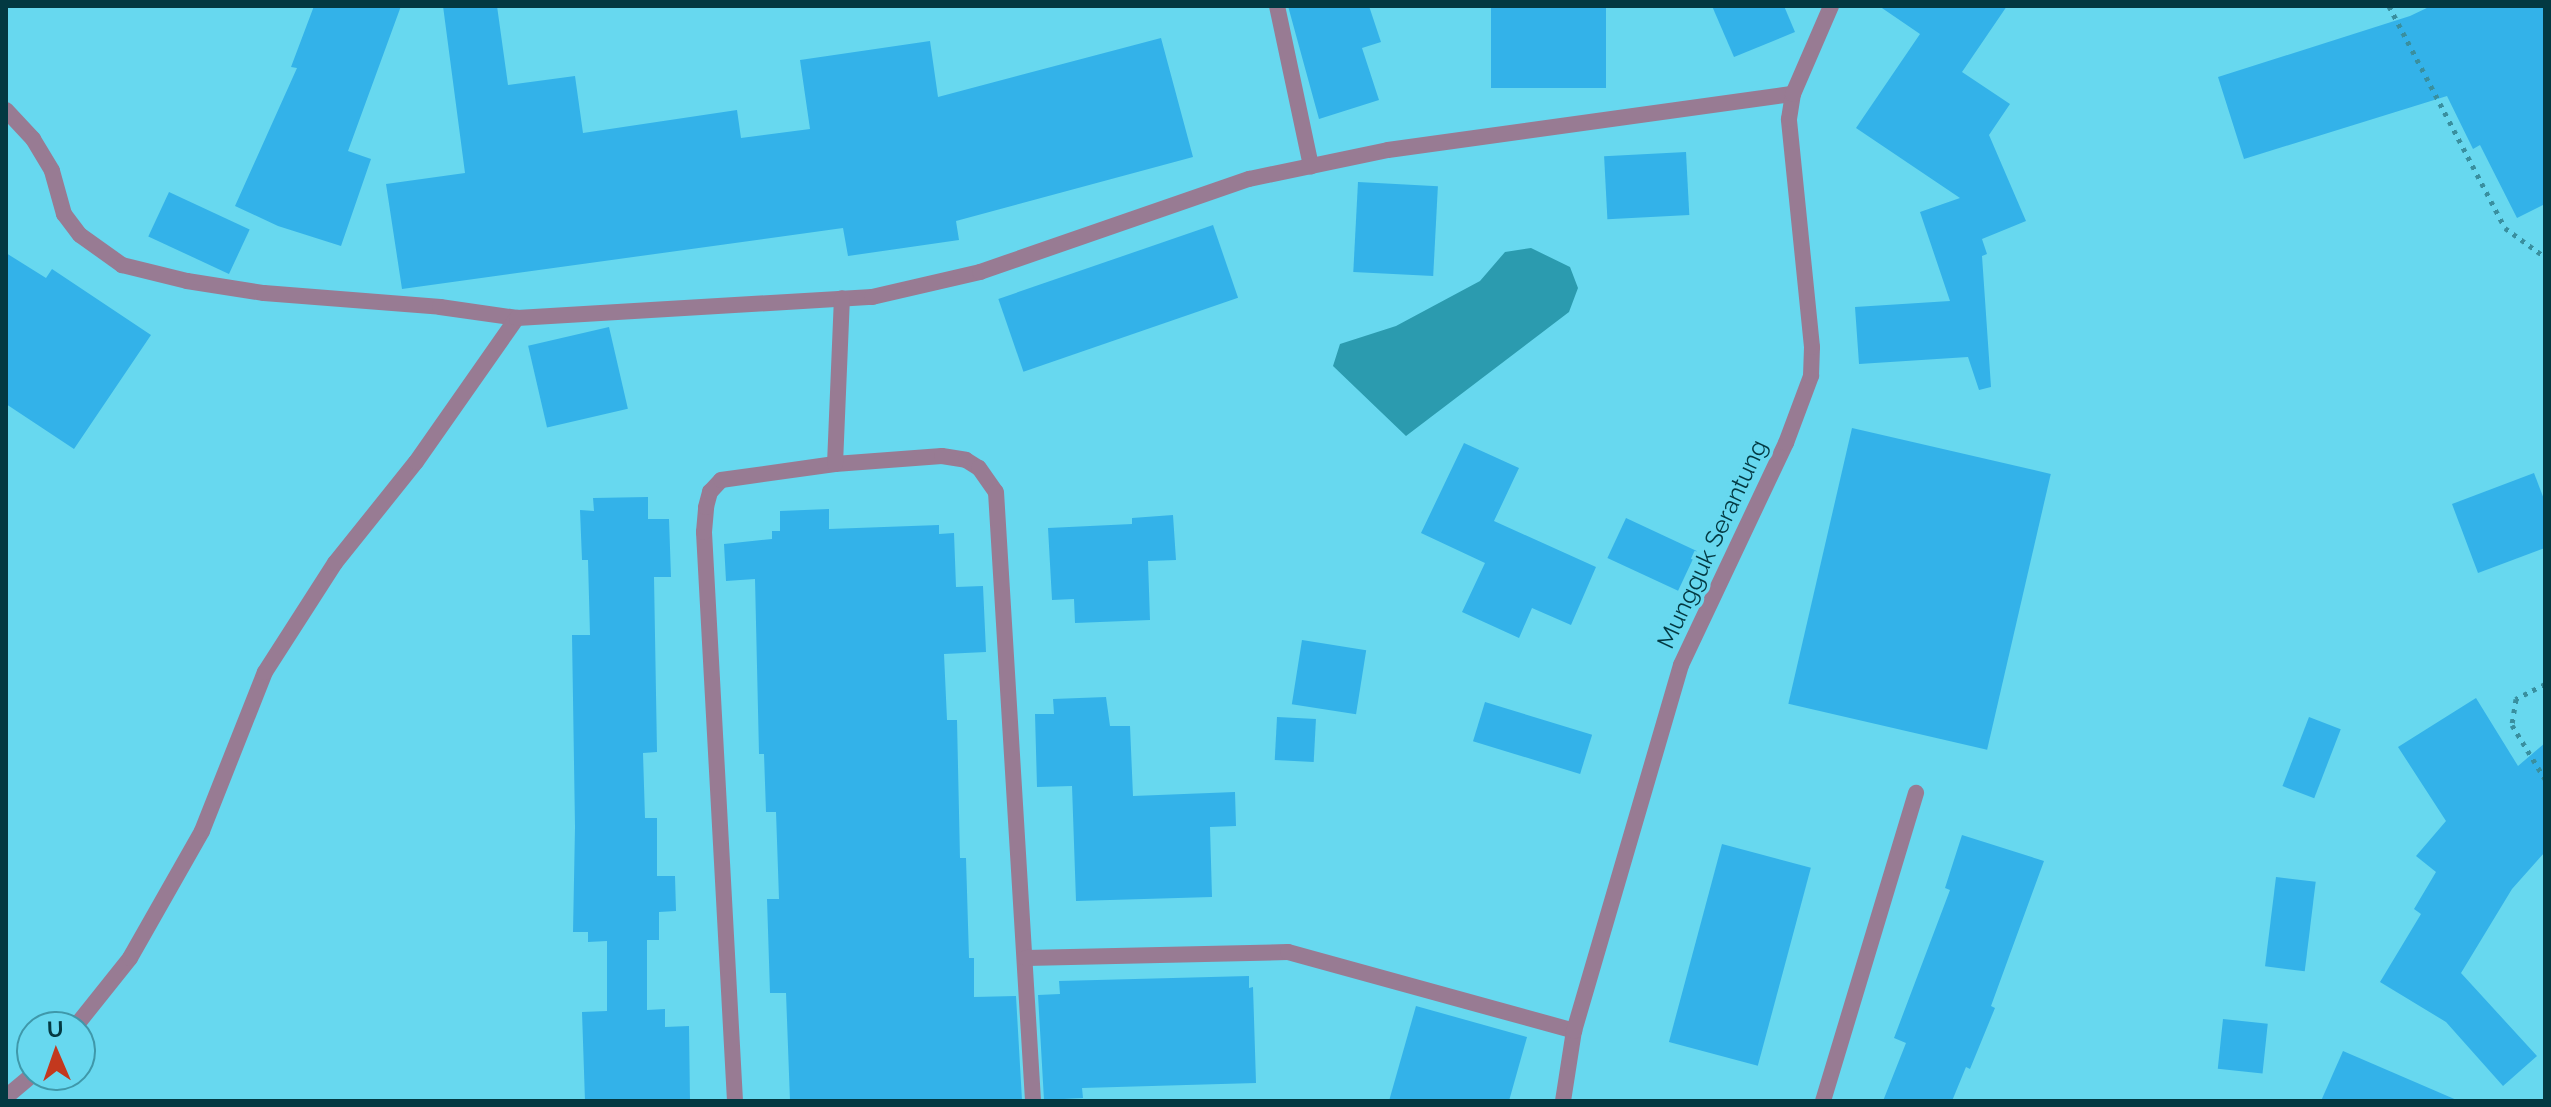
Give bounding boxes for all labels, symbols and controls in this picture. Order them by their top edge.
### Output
street label: Mungguk Serantung [1651,435,1773,653]
north arrow [16,1011,96,1091]
text: U [47,1016,64,1042]

